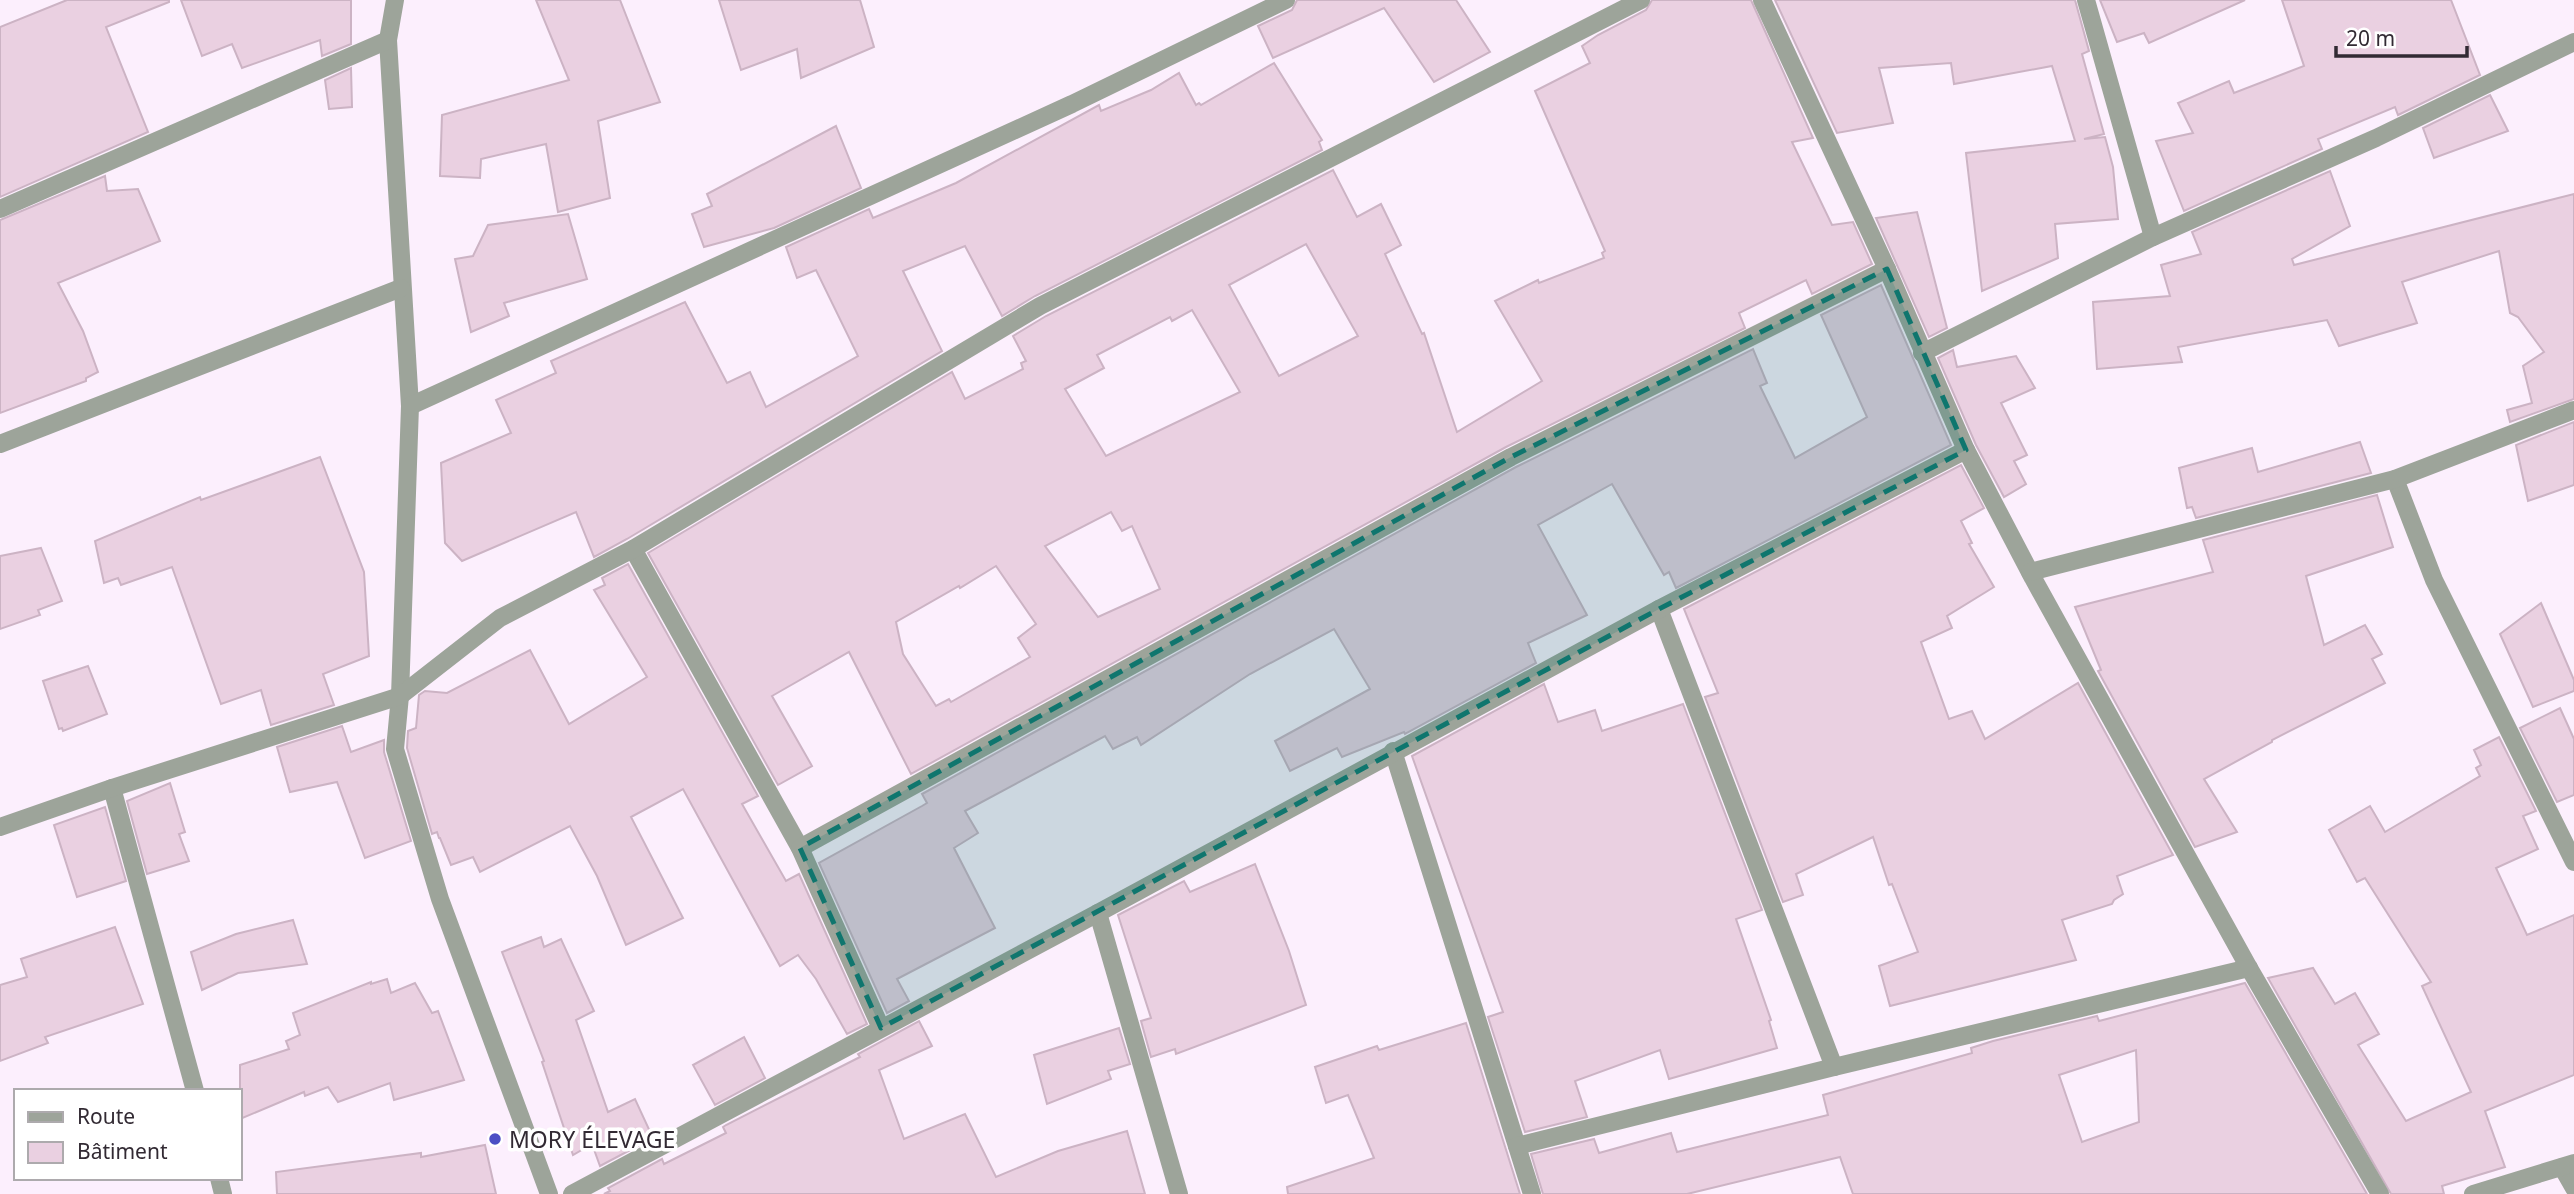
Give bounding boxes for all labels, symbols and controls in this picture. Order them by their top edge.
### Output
scale bar [2336,14,2467,58]
text: 20 m [2346,24,2395,52]
legend [14,1089,242,1180]
text: Route [77,1102,135,1130]
place label: MORY ÉLEVAGE [509,1123,675,1155]
marker: MORY ÉLEVAGE [487,1131,503,1147]
text: Bâtiment [77,1137,168,1165]

